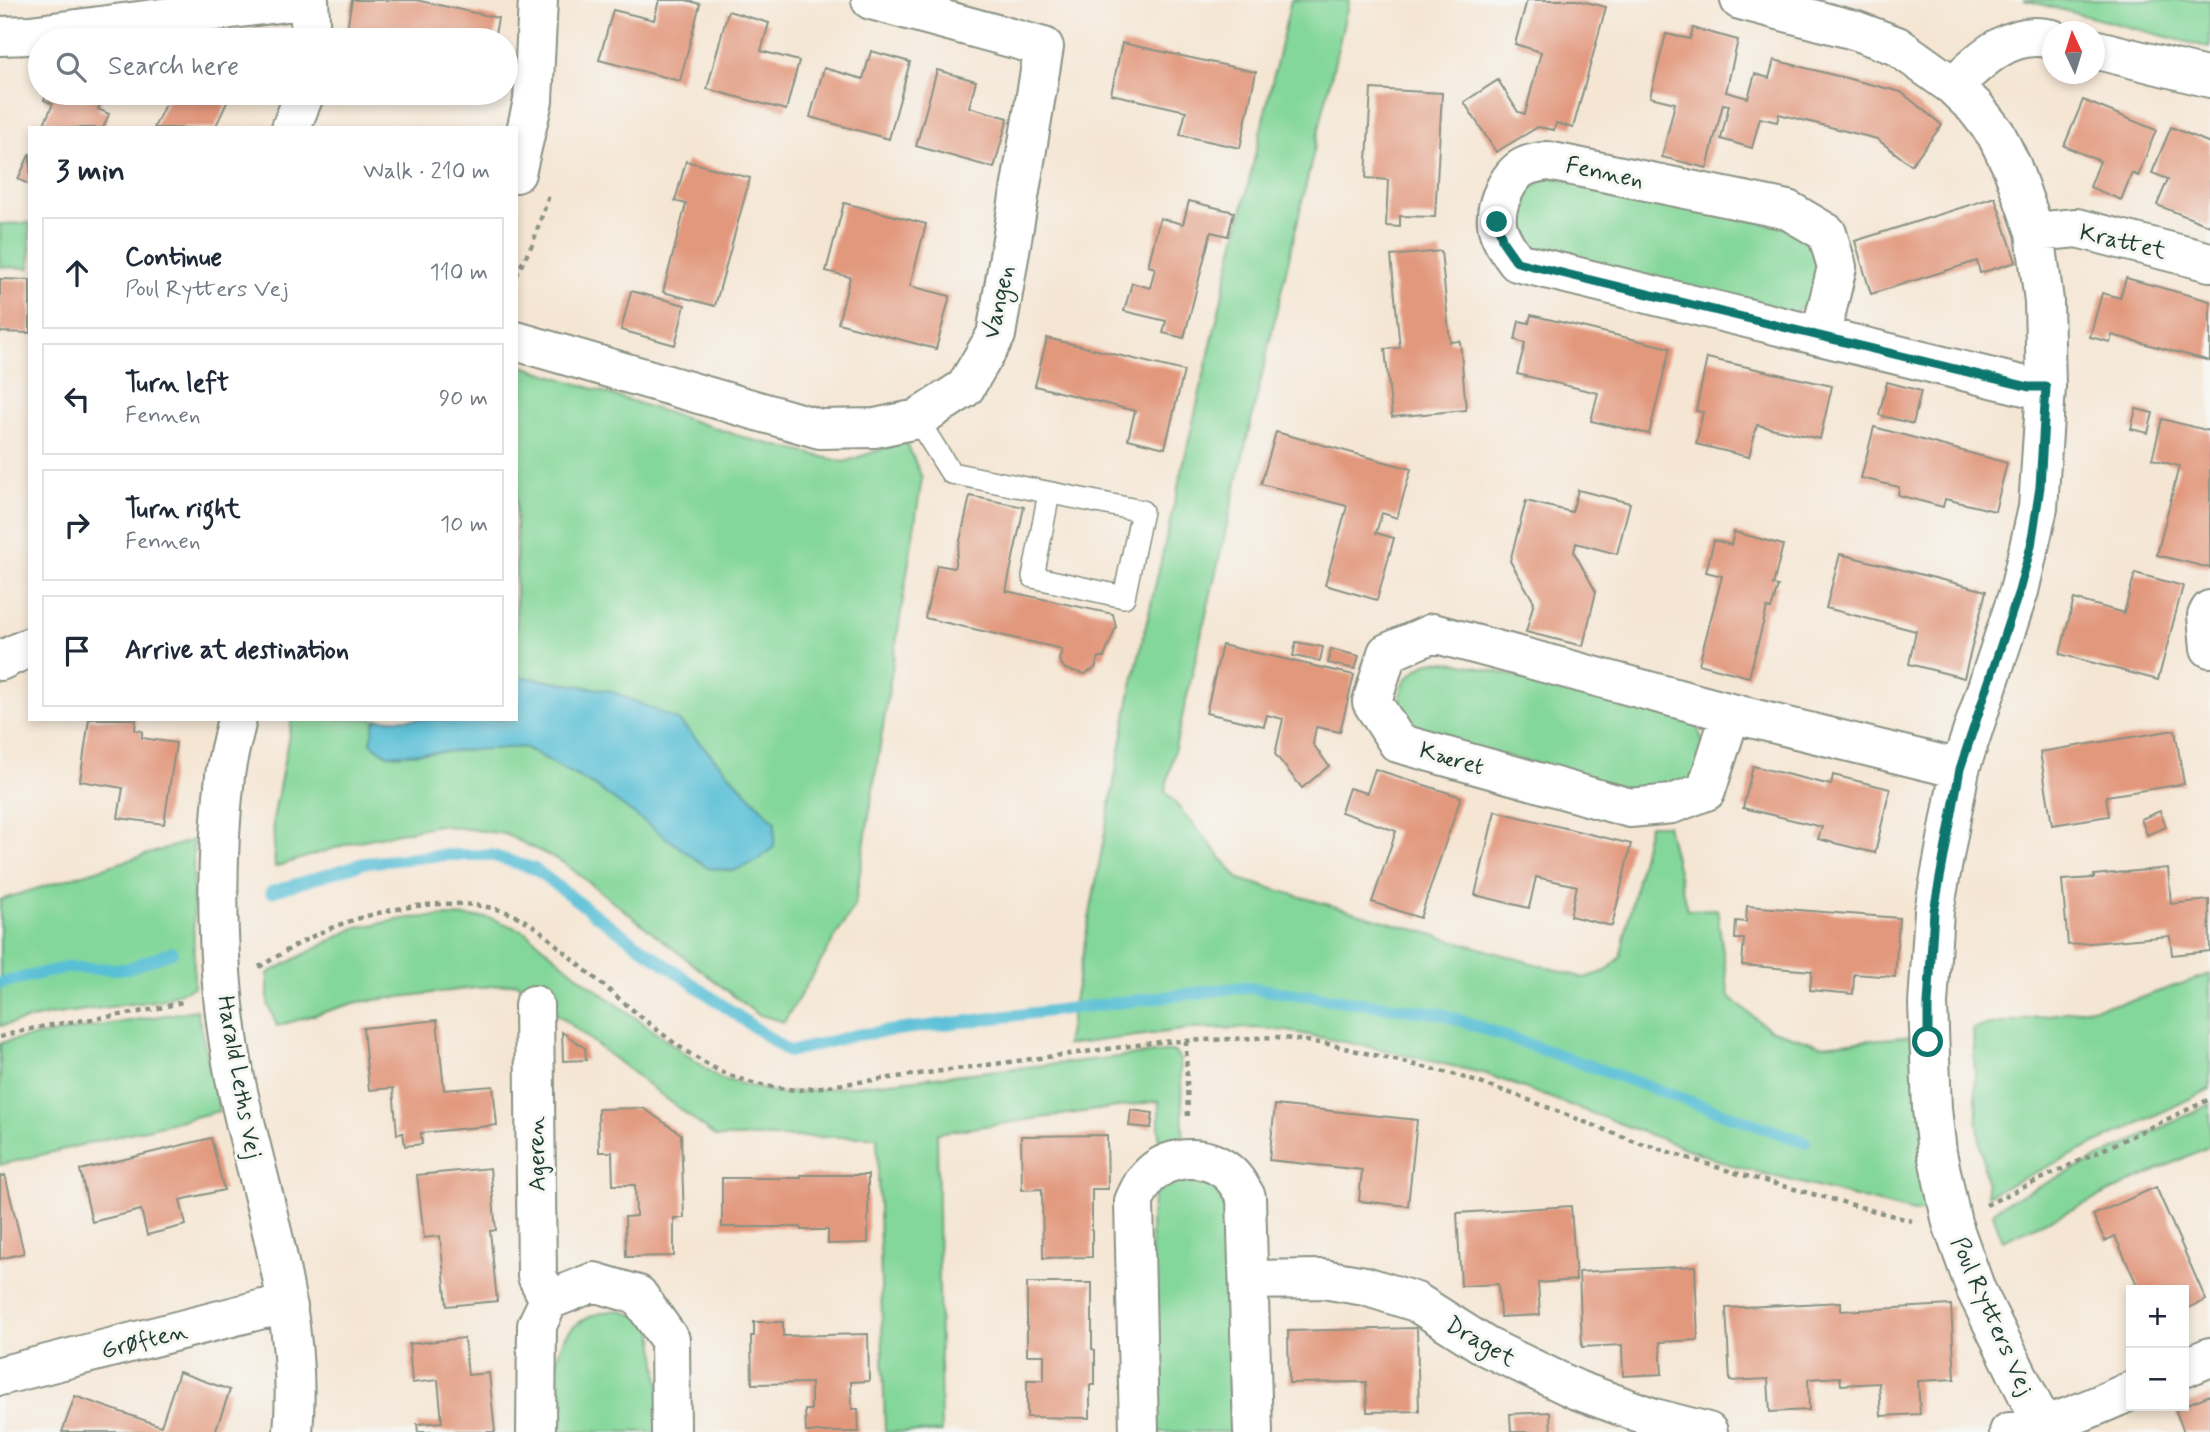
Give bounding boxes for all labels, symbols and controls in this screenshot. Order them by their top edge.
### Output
north arrow [2042,21,2105,84]
search box [28,28,518,105]
icon: search [52,48,90,86]
text: Search here [108,50,239,84]
street label: Fennen [1563,150,1646,197]
text: 3 min [56,152,125,191]
text: Walk · 210 m [363,157,490,187]
route end [1481,206,1512,237]
street label: Krattet [2076,217,2169,267]
text: Continue [125,241,222,275]
icon: ahead [58,254,96,292]
text: 110 m [429,258,488,288]
street label: Vangen [976,262,1025,343]
text: Poul Rytters Vej [125,275,289,305]
text: Turn left [125,367,229,401]
icon: left [58,380,96,418]
text: 90 m [439,384,488,414]
text: Fennen [125,401,201,431]
text: Turn right [125,493,241,527]
icon: right [58,506,96,544]
text: 10 m [440,510,488,540]
text: Fennen [125,527,201,557]
icon: arrive [58,632,96,670]
text: Arrive at destination [125,634,349,668]
street label: Kæret [1416,735,1487,783]
street label: Harald Leths Vej [209,993,268,1161]
route start [1912,1026,1943,1057]
street label: Ageren [521,1116,554,1192]
street label: Poul Rytters Vej [1943,1232,2041,1401]
map controls [2126,1285,2189,1411]
button: + [2126,1285,2189,1348]
street label: Draget [1439,1310,1521,1376]
street label: Grøften [98,1316,191,1367]
button: − [2126,1348,2189,1411]

